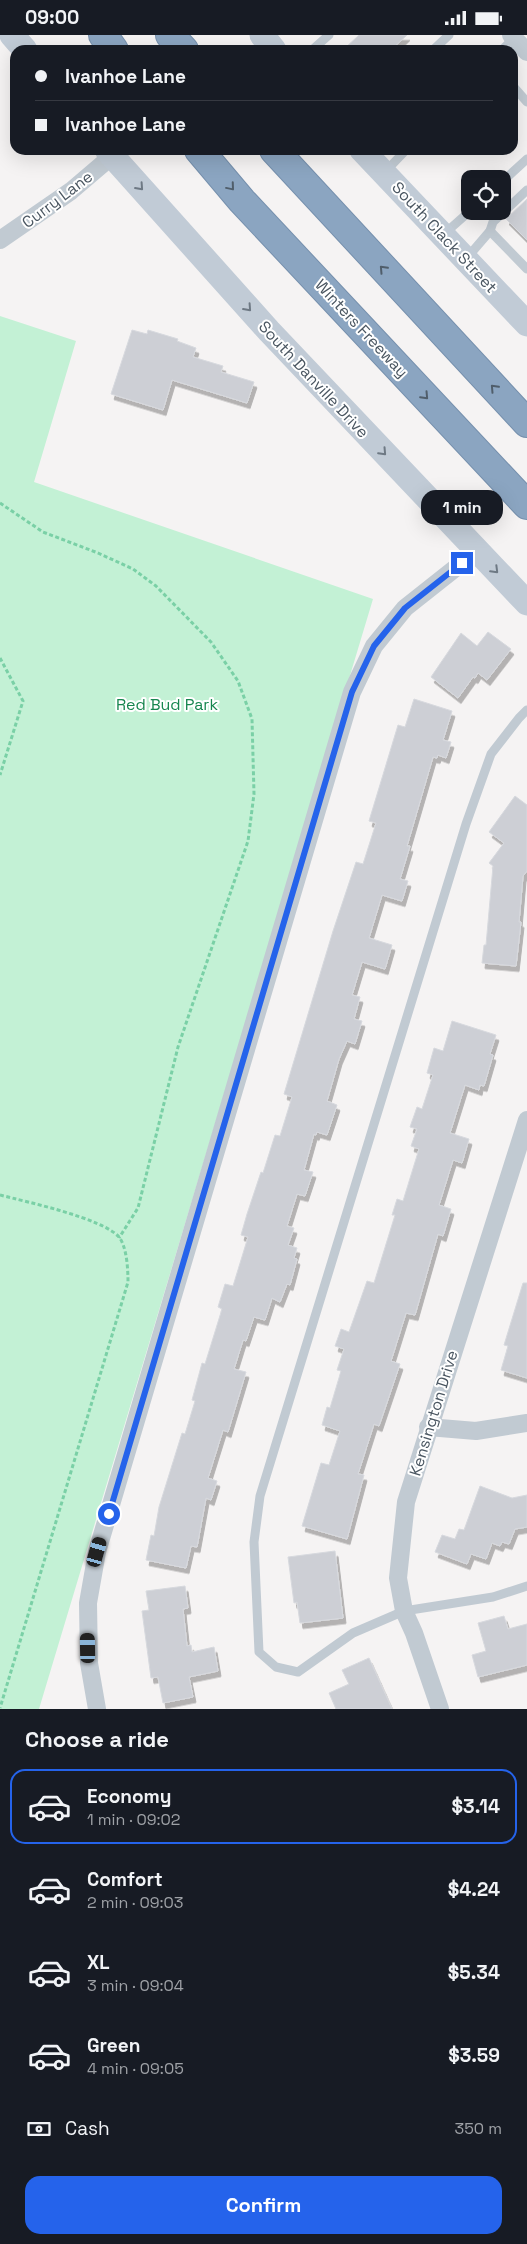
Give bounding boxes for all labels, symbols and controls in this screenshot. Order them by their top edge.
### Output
text: 09:00 [25,5,79,30]
text: Ivanhoe Lane [65,64,186,89]
text: Ivanhoe Lane [65,112,186,137]
street label: Curry Lane [18,166,97,233]
map controls [461,170,511,220]
button: locate [461,170,511,220]
street label: South Clack Street [387,177,502,298]
one-way arrow [134,181,143,190]
one-way arrow [225,181,233,190]
one-way arrow [380,265,389,274]
street label: Winters Freeway [311,275,413,382]
one-way arrow [242,302,251,311]
street label: South Danville Drive [254,316,373,442]
one-way arrow [491,384,500,393]
one-way arrow [419,390,428,399]
one-way arrow [377,446,386,455]
callout: 1 min [421,491,503,525]
text: 1 min [442,497,482,518]
route end [451,552,473,574]
one-way arrow [489,564,498,573]
park label: Red Bud Park [116,694,218,715]
street label: Kensington Drive [404,1348,463,1479]
route start [98,1503,120,1525]
car [85,1536,108,1568]
car [80,1633,95,1663]
text: Choose a ride [25,1725,169,1753]
icon: car [27,1784,72,1829]
text: Economy [87,1784,171,1809]
text: $3.14 [452,1794,500,1819]
text: 1 min · 09:02 [87,1809,181,1830]
icon: car [27,1867,72,1912]
text: Comfort [87,1867,163,1892]
text: $4.24 [448,1877,500,1902]
text: 2 min · 09:03 [87,1892,183,1913]
icon: car [27,1950,72,1995]
text: XL [87,1950,110,1975]
text: $5.34 [448,1960,500,1985]
text: 3 min · 09:04 [87,1975,184,1996]
icon: car [27,2033,72,2078]
text: Green [87,2033,140,2058]
text: $3.59 [448,2043,500,2068]
text: 4 min · 09:05 [87,2058,184,2079]
icon: cash [25,2115,53,2143]
text: Cash [65,2116,110,2141]
text: 350 m [455,2118,502,2139]
button: Confirm [25,2176,502,2234]

